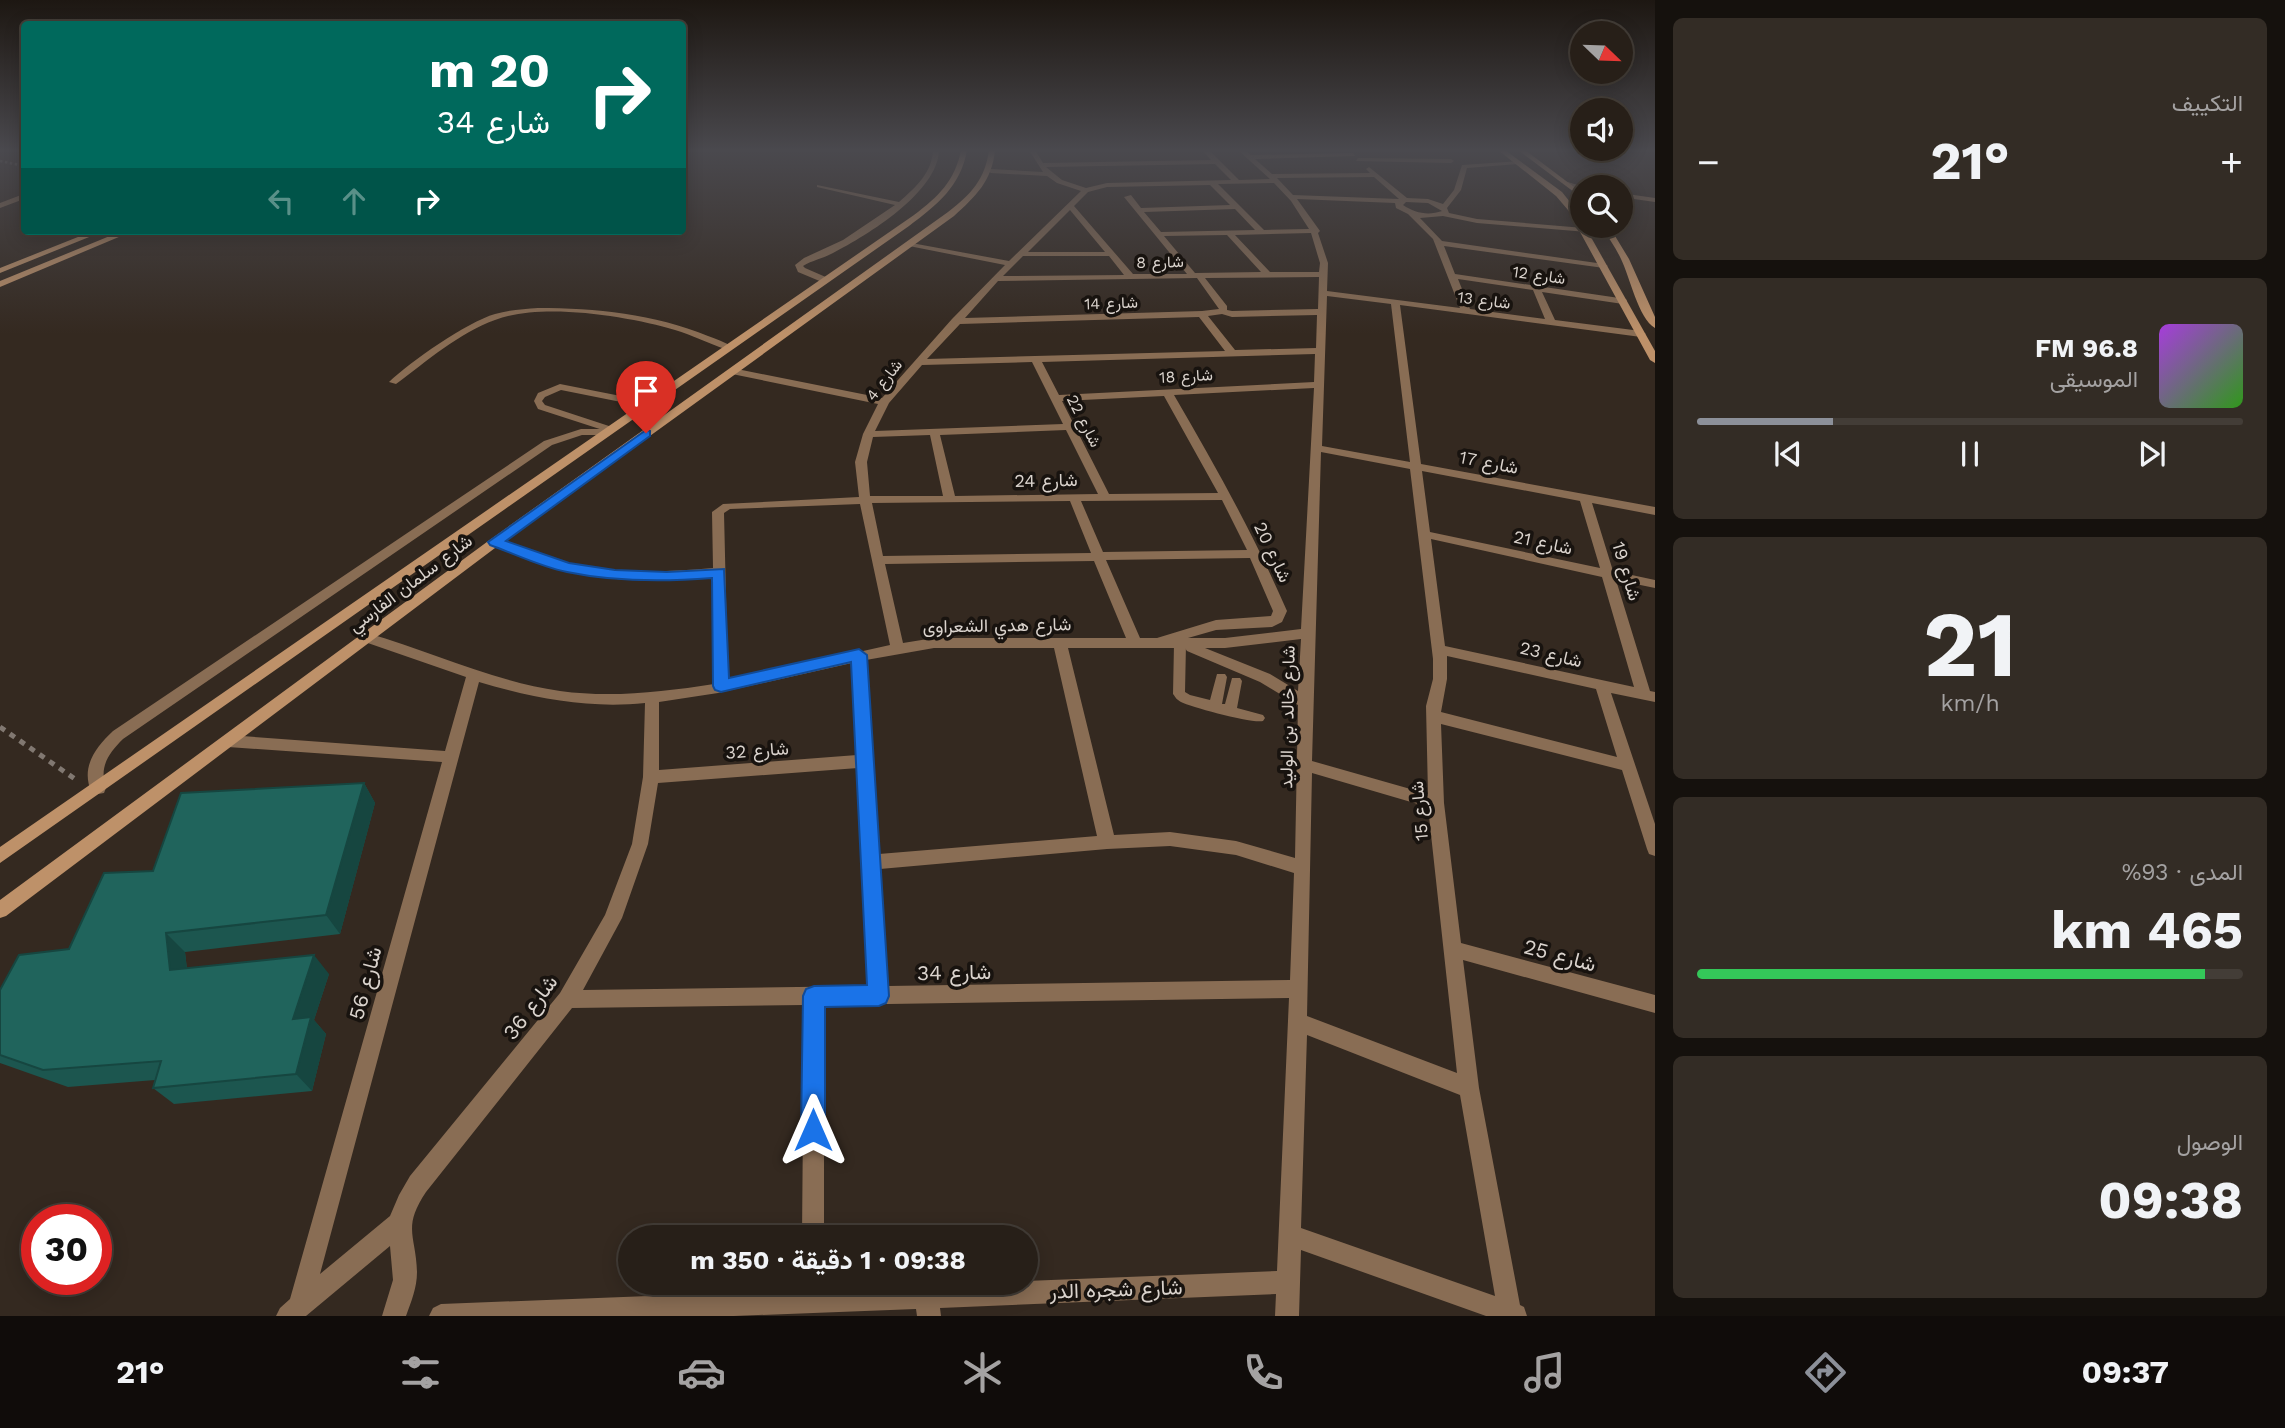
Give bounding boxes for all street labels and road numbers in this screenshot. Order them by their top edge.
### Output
street label: شارع 8 [1136,252,1184,274]
street label: شارع 12 [1511,262,1567,290]
street label: شارع 13 [1456,287,1512,315]
street label: شارع 14 [1084,293,1138,315]
street label: شارع 4 [862,355,908,406]
street label: شارع 18 [1159,365,1213,389]
street label: شارع 22 [1061,392,1105,451]
street label: شارع 17 [1457,446,1520,480]
street label: شارع 24 [1014,469,1078,493]
street label: شارع 20 [1248,519,1296,586]
street label: شارع 21 [1511,526,1574,560]
street label: شارع سلمان الفارسي [344,530,479,640]
street label: شارع 19 [1606,539,1646,604]
street label: شارع هدي الشعراوى [922,613,1072,642]
street label: شارع 23 [1517,637,1584,673]
street label: شارع خالد بن الوليد [1275,645,1301,789]
street label: شارع 32 [725,737,789,765]
street label: شارع 15 [1406,780,1434,842]
street label: شارع 25 [1521,933,1599,979]
street label: شارع 56 [343,944,389,1023]
street label: شارع 34 [917,959,991,987]
street label: شارع 36 [498,970,564,1045]
street label: شارع شجره الدر [1048,1274,1183,1306]

